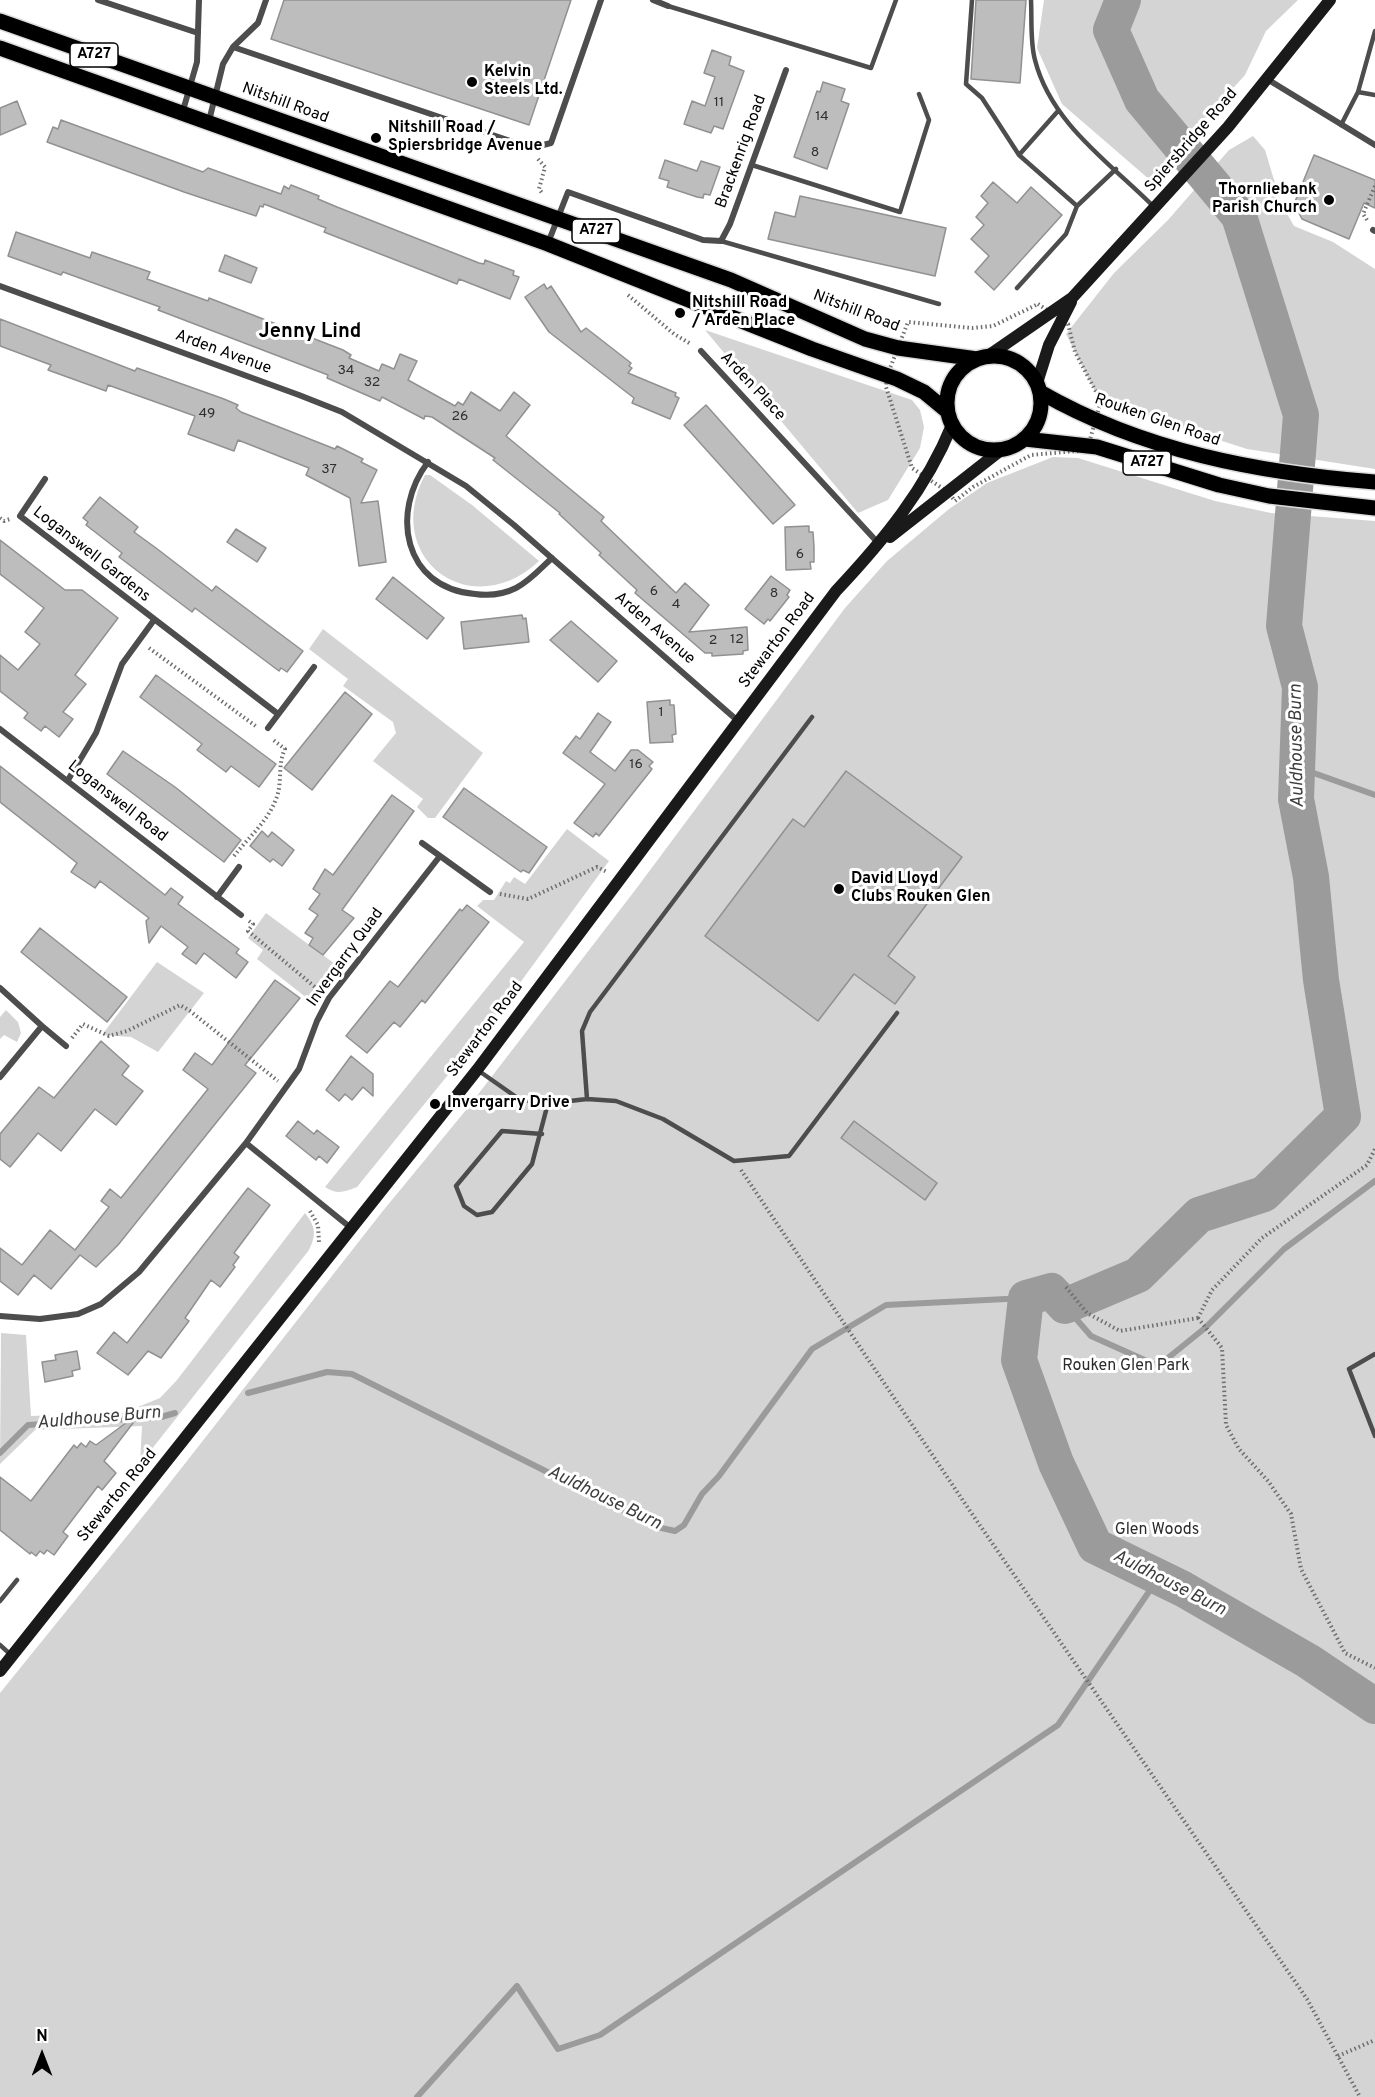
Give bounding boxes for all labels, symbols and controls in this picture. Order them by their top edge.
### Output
road number: A727 [70,43,118,67]
place label: Kelvin Steels Ltd. [484,63,563,101]
marker: Kelvin Steels Ltd. [465,75,479,89]
street label: Nitshill Road [239,79,331,129]
street label: Spiersbridge Road [1142,85,1242,197]
street label: Brackenrig Road [713,93,771,211]
house number: 11 [714,95,724,111]
house number: 14 [815,109,829,125]
place label: Nitshill Road / Spiersbridge Avenue [388,119,542,157]
marker: Nitshill Road / Spiersbridge Avenue [369,131,383,145]
house number: 8 [811,145,819,161]
place label: Thornliebank Parish Church [1212,181,1317,219]
marker: Thornliebank Parish Church [1322,193,1336,207]
road number: A727 [572,219,620,243]
street label: Nitshill Road [810,287,902,337]
place label: Nitshill Road / Arden Place [692,294,795,332]
marker: Nitshill Road / Arden Place [673,306,687,320]
district label: Jenny Lind [259,321,361,345]
street label: Arden Avenue [172,327,274,379]
street label: Arden Place [715,349,789,425]
house number: 34 [337,363,355,379]
house number: 32 [364,375,380,391]
street label: Rouken Glen Road [1092,391,1222,451]
house number: 49 [199,406,215,422]
house number: 26 [452,409,468,425]
road number: A727 [1123,451,1171,475]
house number: 37 [321,462,337,478]
street label: Loganswell Gardens [28,503,154,607]
house number: 6 [796,547,804,563]
house number: 6 [650,584,658,600]
house number: 8 [770,586,778,602]
street label: Arden Avenue [610,589,698,669]
street label: Stewarton Road [736,589,820,693]
house number: 4 [672,597,680,613]
house number: 12 [730,632,744,648]
house number: 2 [709,633,717,649]
water label: Auldhouse Burn [1286,684,1310,808]
house number: 1 [658,705,664,721]
street label: Loganswell Road [63,757,171,847]
house number: 16 [629,757,643,773]
place label: David Lloyd Clubs Rouken Glen [851,870,990,908]
marker: David Lloyd Clubs Rouken Glen [832,882,846,896]
street label: Invergarry Quad [304,905,388,1011]
street label: Stewarton Road [444,978,528,1082]
place label: Invergarry Drive [447,1094,570,1114]
marker: Invergarry Drive [428,1097,442,1111]
park label: Rouken Glen Park [1062,1357,1190,1377]
water label: Auldhouse Burn [36,1403,162,1435]
street label: Stewarton Road [74,1445,162,1547]
water label: Auldhouse Burn [544,1462,664,1536]
park label: Glen Woods [1115,1521,1199,1541]
water label: Auldhouse Burn [1109,1546,1229,1622]
north arrow [12,2025,72,2085]
text: N [36,2027,48,2047]

